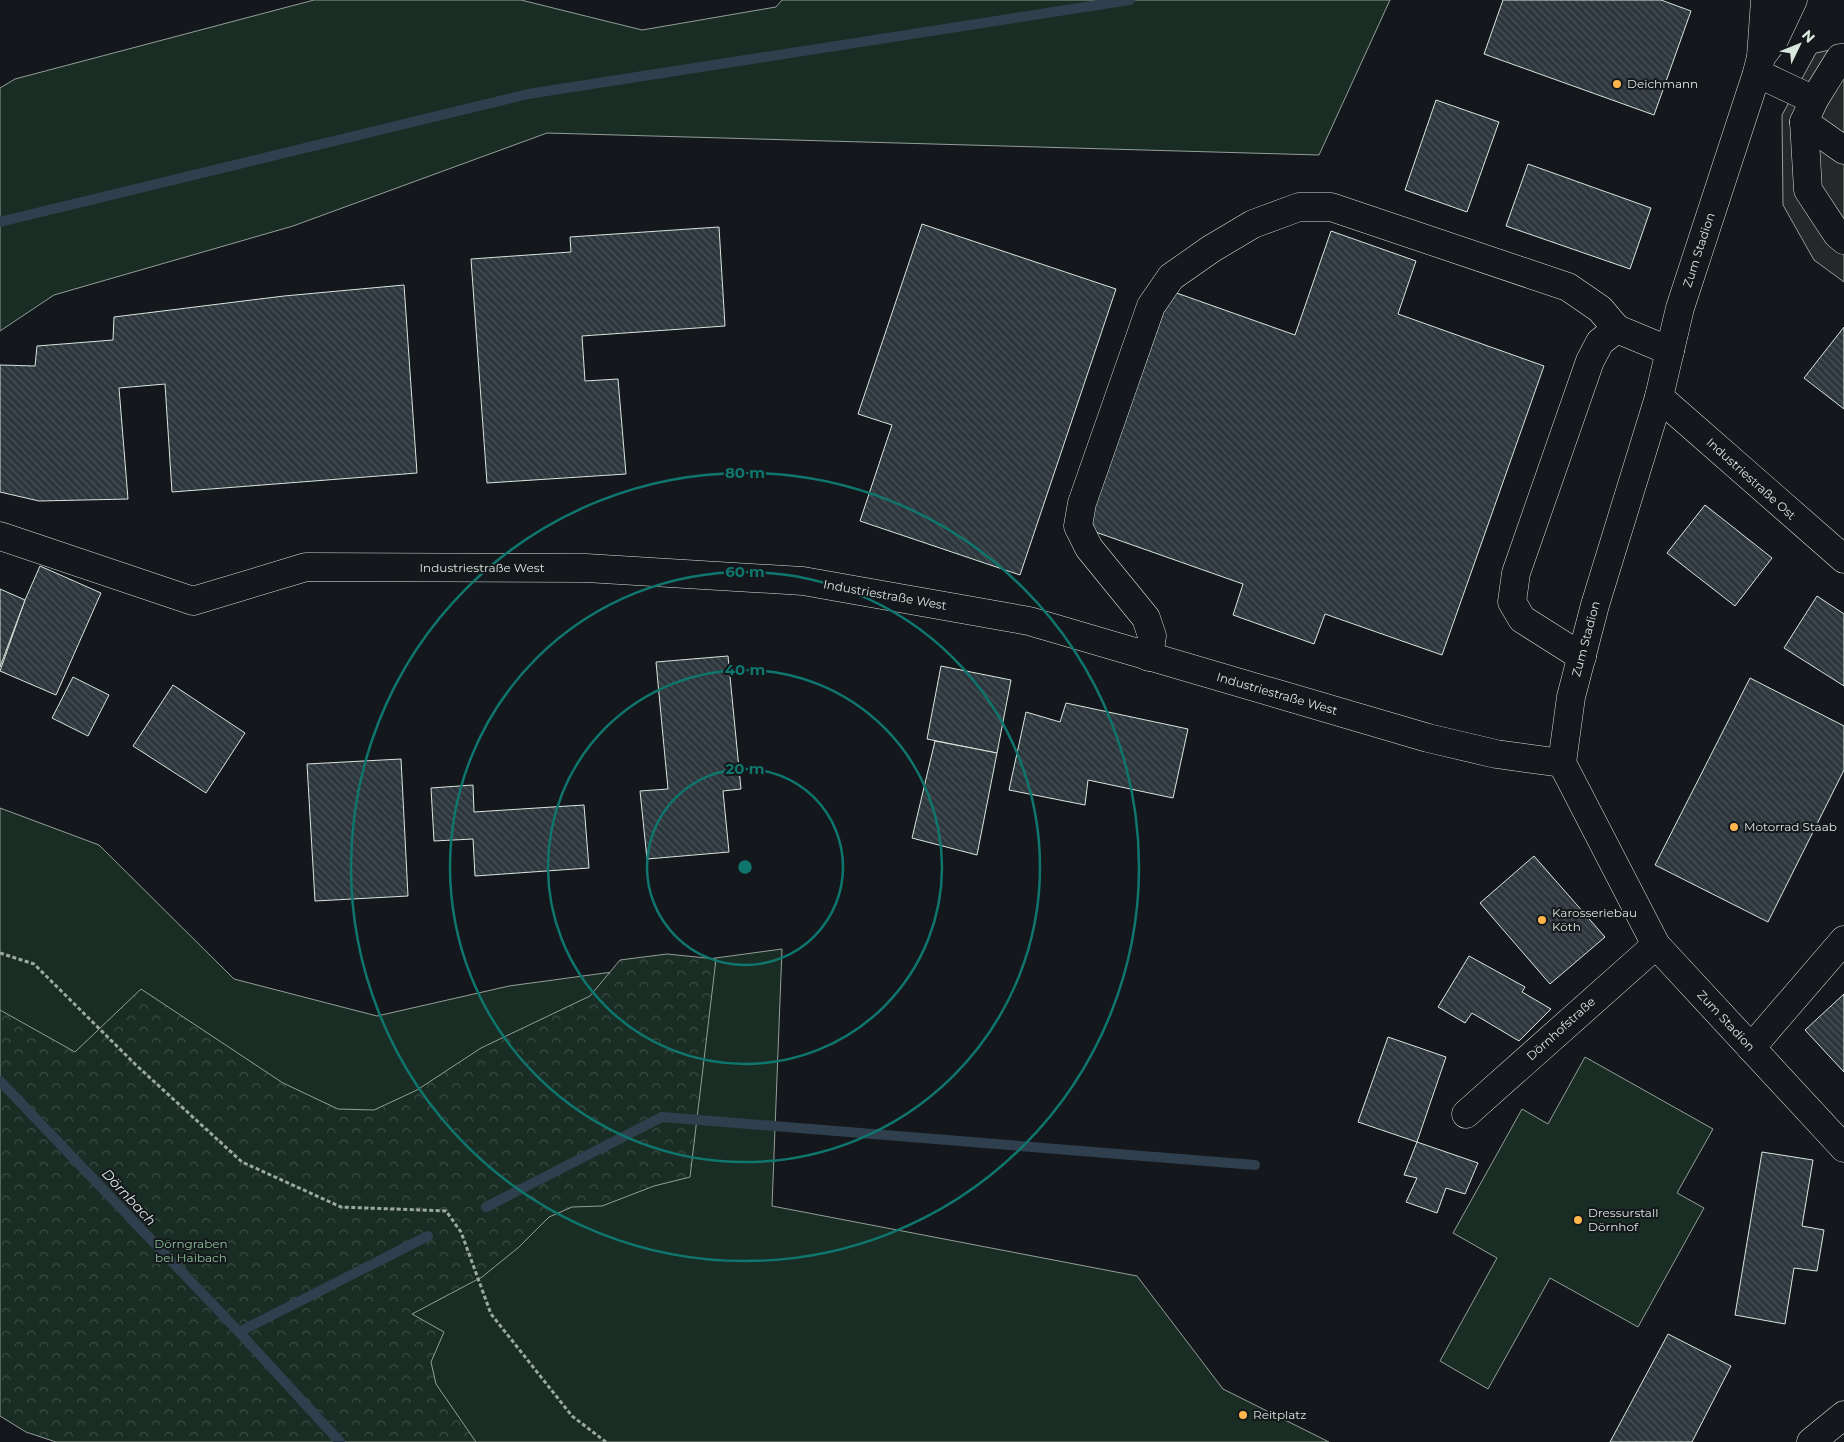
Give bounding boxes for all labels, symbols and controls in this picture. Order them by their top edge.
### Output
north arrow [1774,20,1824,70]
text: N [1798,26,1819,46]
place label: Deichmann [1627,76,1698,91]
marker: Deichmann [1611,78,1623,90]
street label: Zum Stadion [1679,211,1718,289]
street label: Industriestraße Ost [1704,435,1799,523]
text: 80 m [725,463,765,482]
street label: Industriestraße West [419,560,545,575]
text: 60 m [725,562,765,581]
street label: Industriestraße West [822,576,948,613]
street label: Zum Stadion [1568,599,1603,678]
text: 40 m [725,660,765,679]
street label: Industriestraße West [1215,669,1339,718]
text: 20 m [725,759,765,778]
place label: Motorrad Staab [1744,819,1837,834]
marker: Motorrad Staab [1728,821,1740,833]
centre of rings [736,858,754,876]
place label: Karosseriebau Köth [1552,905,1637,934]
marker: Karosseriebau Köth [1536,914,1548,926]
street label: Zum Stadion [1694,987,1758,1054]
street label: Dörnhofstraße [1523,994,1598,1063]
water label: Dörnbach [98,1165,160,1229]
place label: Dressurstall Dörnhof [1588,1205,1658,1234]
marker: Dressurstall Dörnhof [1572,1214,1584,1226]
park label: Dörngraben bei Haibach [154,1236,228,1265]
place label: Reitplatz [1253,1407,1306,1422]
marker: Reitplatz [1237,1409,1249,1421]

